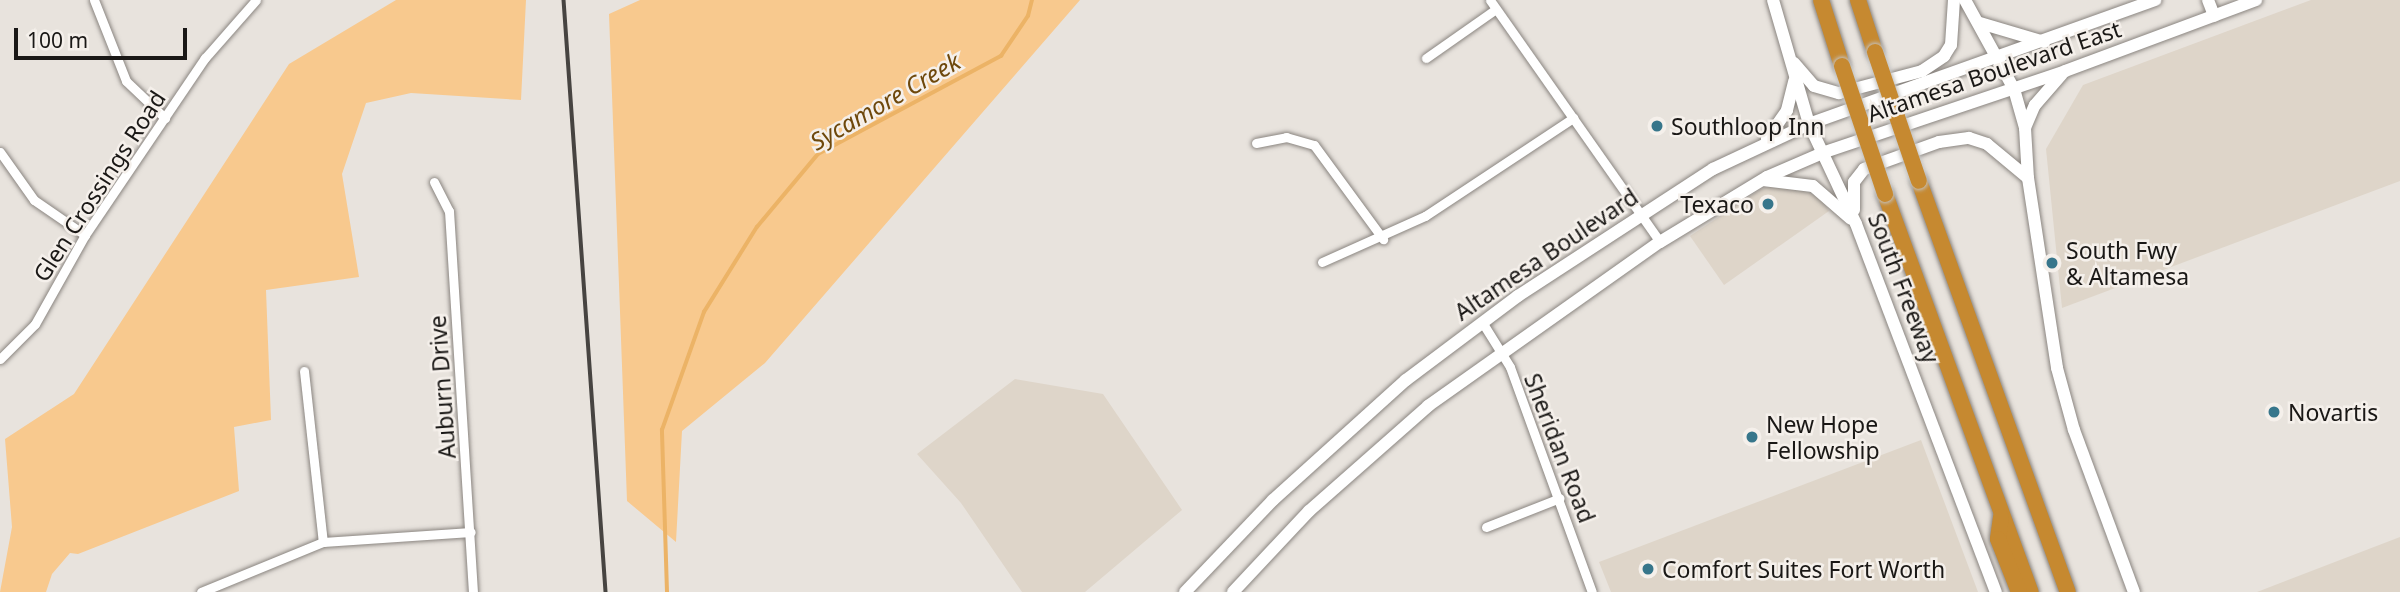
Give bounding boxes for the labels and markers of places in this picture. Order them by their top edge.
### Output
place label: Southloop Inn [1671,112,1824,140]
marker: Southloop Inn [1649,118,1665,134]
place label: Texaco [1680,190,1754,218]
marker: Texaco [1760,196,1776,212]
place label: South Fwy & Altamesa [2066,236,2189,290]
marker: South Fwy & Altamesa [2044,255,2060,271]
place label: Novartis [2288,398,2378,426]
marker: Novartis [2266,404,2282,420]
place label: New Hope Fellowship [1766,410,1880,464]
marker: New Hope Fellowship [1744,429,1760,445]
place label: Comfort Suites Fort Worth [1662,555,1945,583]
marker: Comfort Suites Fort Worth [1640,561,1656,577]

